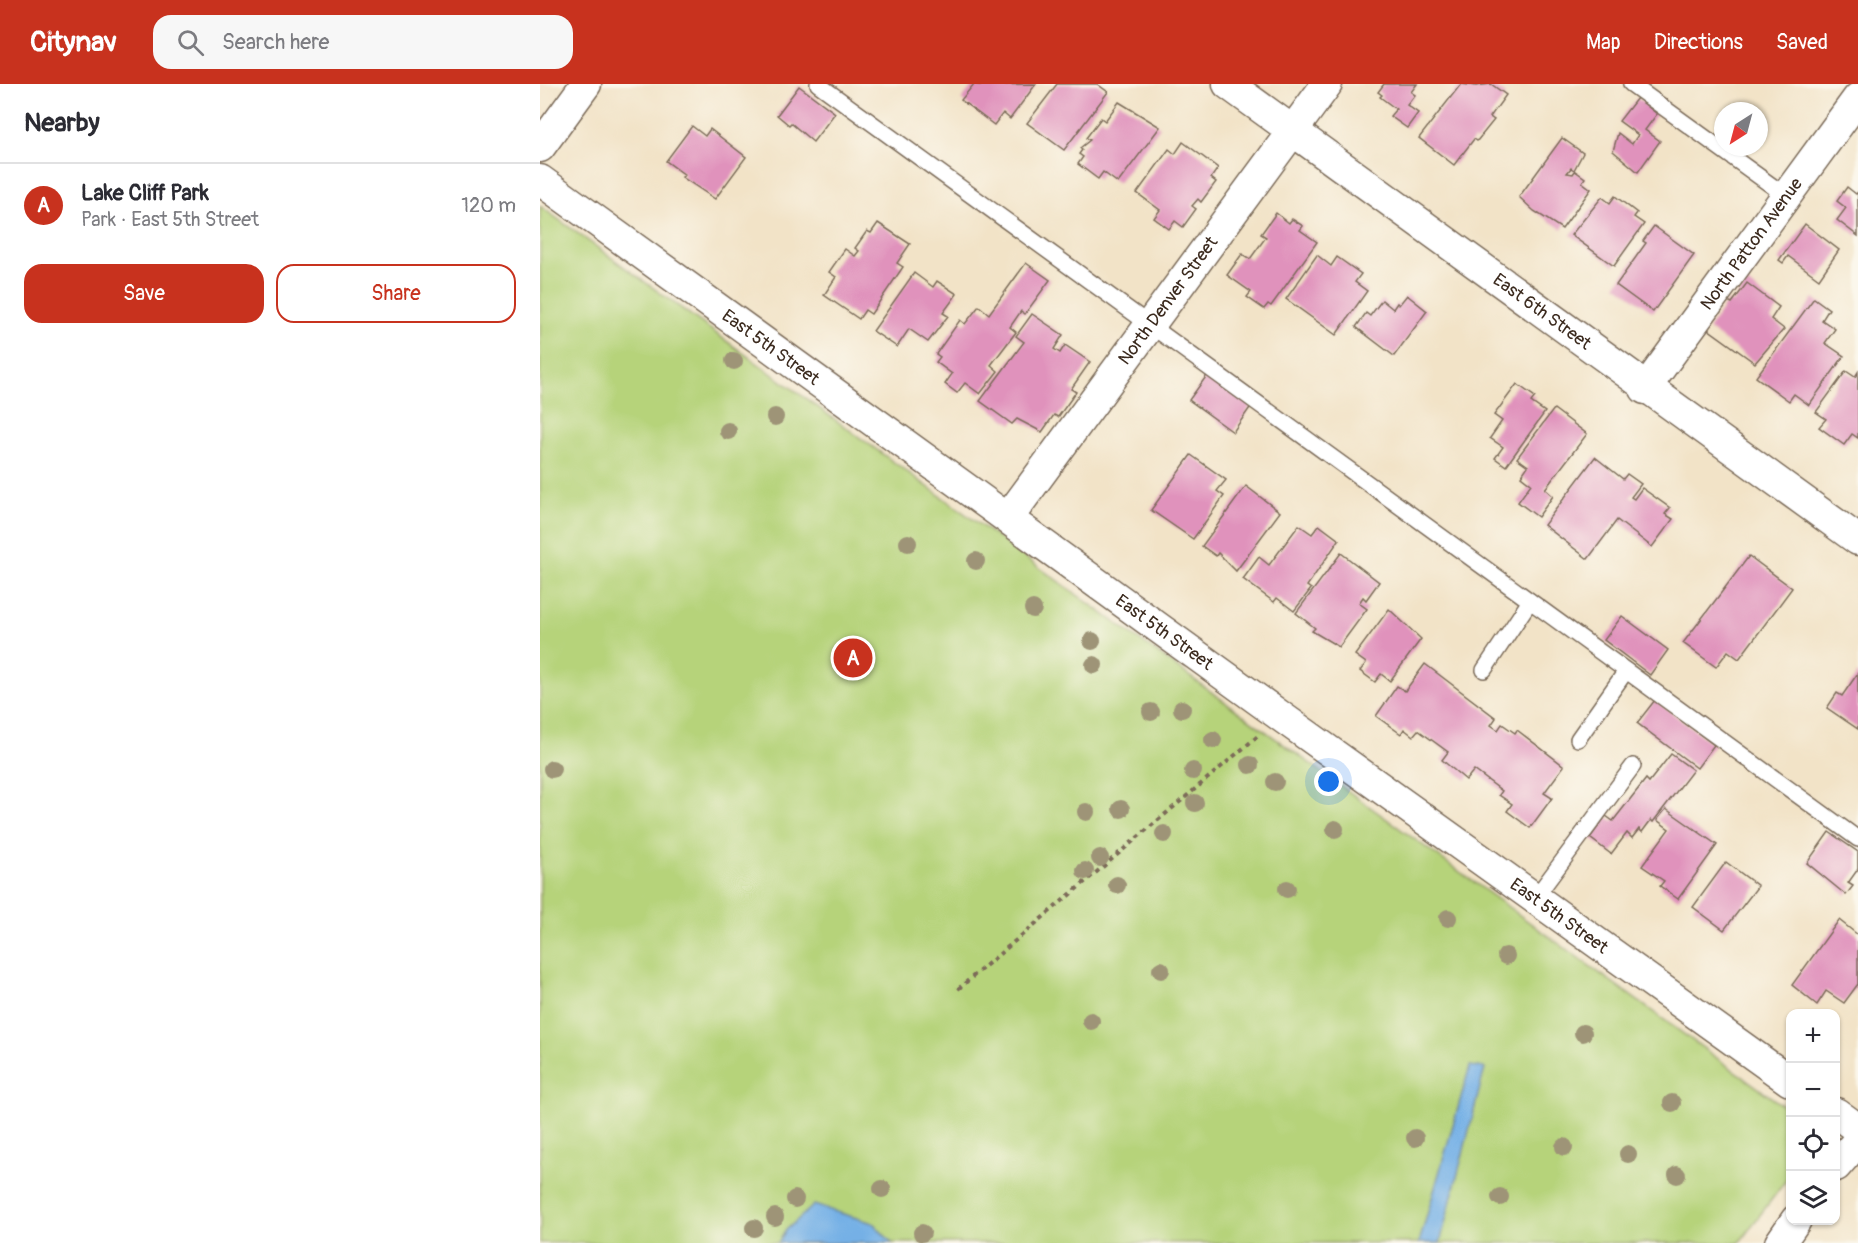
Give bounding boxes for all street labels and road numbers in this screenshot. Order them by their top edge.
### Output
street label: North Patton Avenue [1695,173,1807,314]
street label: North Denver Street [1113,231,1223,369]
street label: East 6th Street [1489,268,1597,355]
street label: East 5th Street [717,304,825,391]
street label: East 5th Street [1111,589,1219,676]
street label: East 5th Street [1506,873,1613,959]

